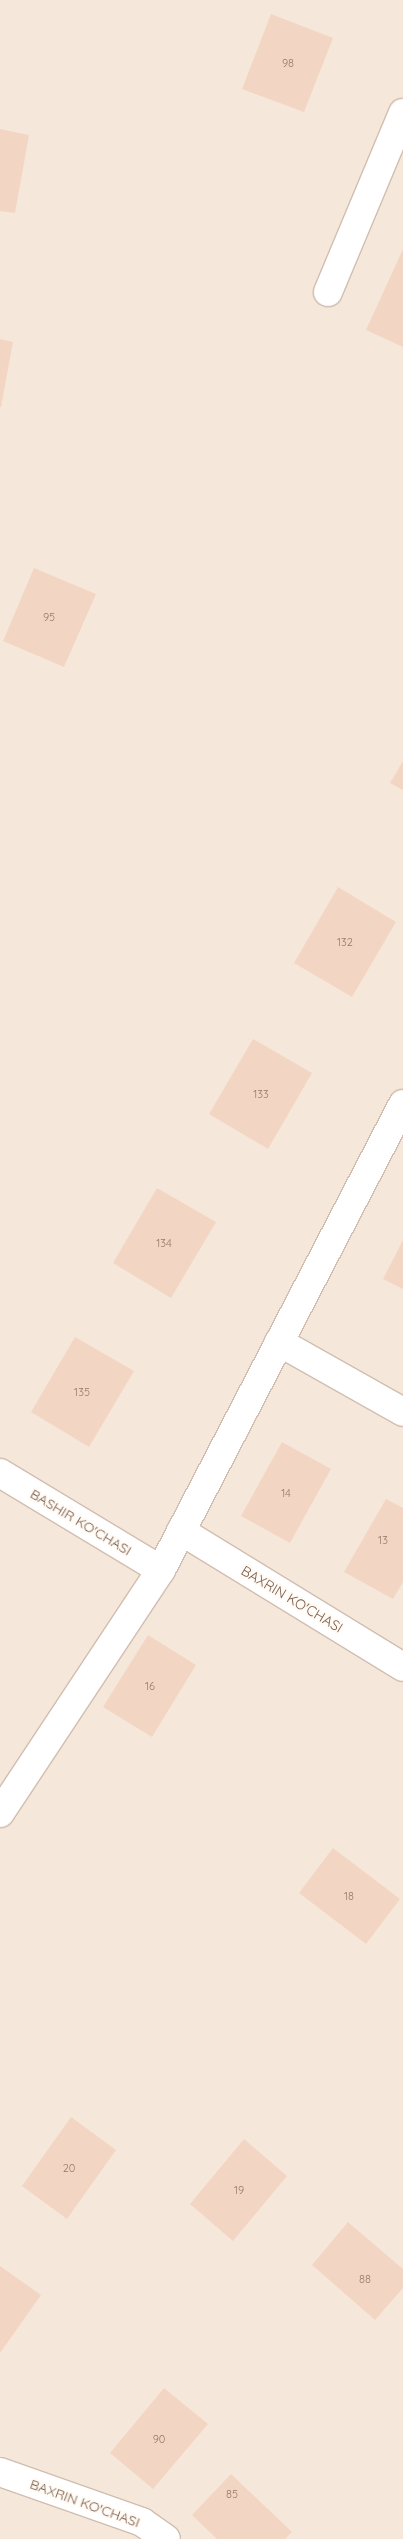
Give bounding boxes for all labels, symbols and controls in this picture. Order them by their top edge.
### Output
house number: 98 [282,56,294,70]
house number: 95 [43,610,55,624]
house number: 132 [337,935,353,949]
house number: 133 [253,1087,269,1101]
house number: 134 [156,1236,172,1250]
house number: 135 [74,1385,90,1399]
street label: BASHIR KO'CHASI [27,1485,135,1559]
house number: 14 [281,1486,291,1500]
house number: 13 [378,1533,388,1547]
street label: BAXRIN KO'CHASI [238,1562,346,1636]
house number: 16 [145,1679,155,1693]
house number: 18 [344,1889,354,1903]
house number: 20 [63,2161,75,2175]
house number: 19 [234,2183,244,2197]
house number: 88 [359,2272,371,2286]
house number: 90 [153,2432,165,2446]
street label: BAXRIN KO'CHASI [28,2475,142,2531]
house number: 85 [226,2487,238,2501]

